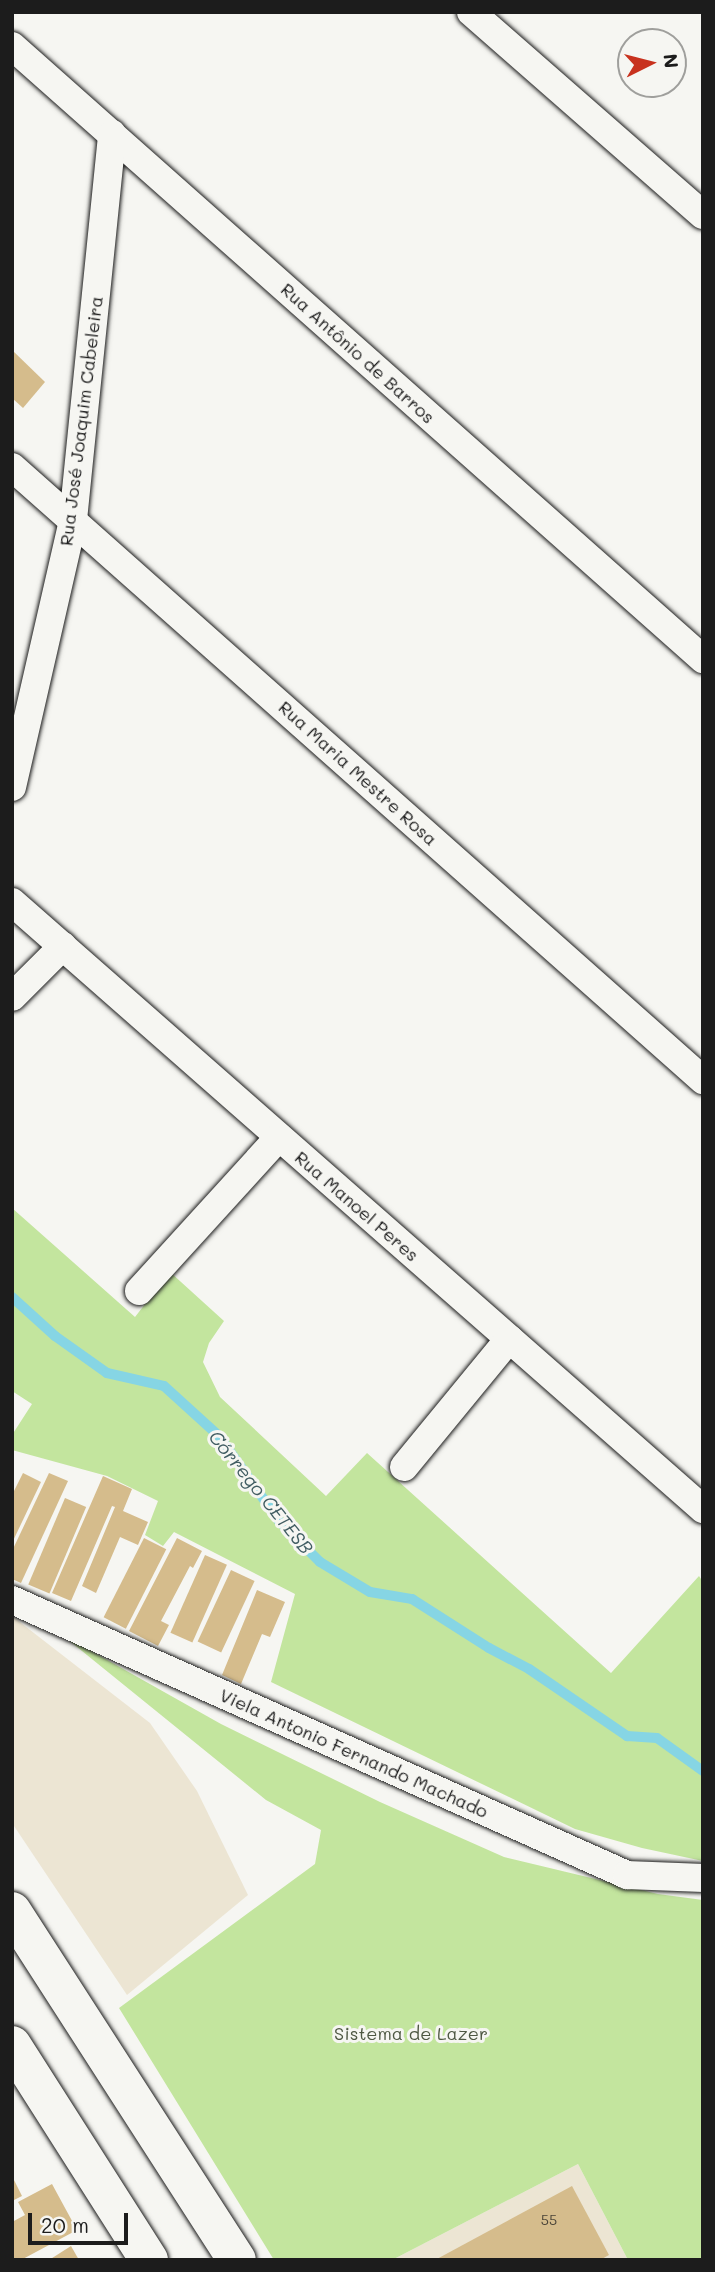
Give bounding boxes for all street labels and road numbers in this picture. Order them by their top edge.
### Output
street label: Rua Antônio de Barros [277,278,439,428]
street label: Rua José Joaquim Cabeleira [55,295,107,547]
street label: Rua Maria Mestre Rosa [274,696,442,850]
street label: Rua Manoel Peres [291,1146,423,1266]
street label: Viela Antonio Fernando Machado [216,1684,492,1822]

